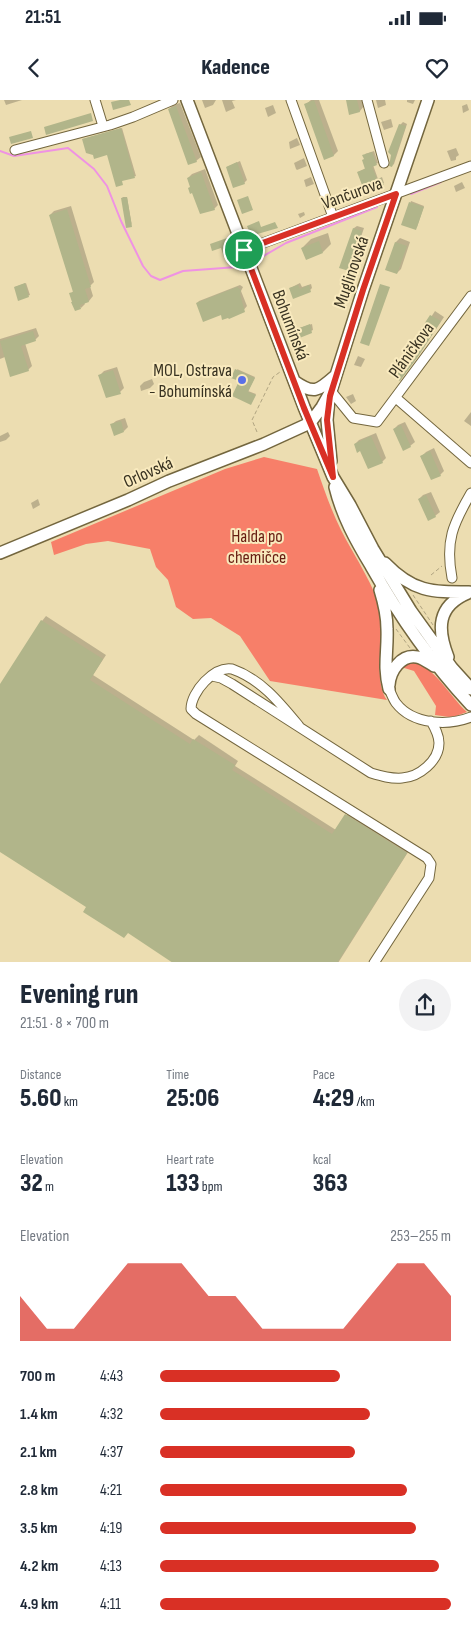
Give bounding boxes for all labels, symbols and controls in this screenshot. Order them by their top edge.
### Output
text: 21:51 [25,6,61,29]
icon: back [20,54,48,82]
text: Kadence [201,54,270,81]
icon: heart [423,54,451,82]
street label: Vančurova [319,173,385,214]
pin [223,229,265,271]
street label: Muglinovská [329,233,374,311]
icon: arrive [230,236,258,264]
street label: Bohumínská [268,287,314,363]
street label: Pláničkova [384,318,439,382]
place label: MOL, Ostrava - Bohumínská [149,360,232,402]
marker: MOL, Ostrava - Bohumínská [236,374,248,386]
street label: Orlovská [120,452,176,493]
park label: Halda po chemičce [228,526,286,568]
text: Evening run [20,978,138,1011]
button: share [399,979,451,1031]
text: 21:51 · 8 × 700 m [20,1014,109,1033]
text: Distance [20,1066,61,1083]
text: Time [166,1066,189,1083]
text: Pace [313,1066,335,1083]
text: 5.60 [20,1083,61,1114]
text: 25:06 [166,1083,219,1114]
text: 4:29 [313,1083,354,1114]
text: km [61,1093,78,1110]
text: /km [354,1093,375,1110]
text: Elevation [20,1151,63,1168]
text: Heart rate [166,1151,214,1168]
text: kcal [313,1151,331,1168]
text: 32 [20,1168,43,1199]
text: 133 [166,1168,200,1199]
text: 363 [313,1168,348,1199]
text: m [43,1178,54,1195]
text: bpm [200,1178,222,1195]
text: Elevation [20,1227,69,1246]
text: 253–255 m [390,1227,451,1246]
text: 700 m [20,1367,55,1386]
text: 4:43 [100,1367,123,1386]
text: 1.4 km [20,1405,58,1424]
text: 4:32 [100,1405,123,1424]
text: 2.1 km [20,1443,57,1462]
text: 4:37 [100,1443,123,1462]
text: 2.8 km [20,1481,58,1500]
text: 4:21 [100,1481,122,1500]
text: 3.5 km [20,1519,58,1538]
text: 4:19 [100,1519,122,1538]
text: 4.2 km [20,1557,58,1576]
text: 4:13 [100,1557,122,1576]
text: 4.9 km [20,1595,58,1614]
text: 4:11 [100,1595,121,1614]

